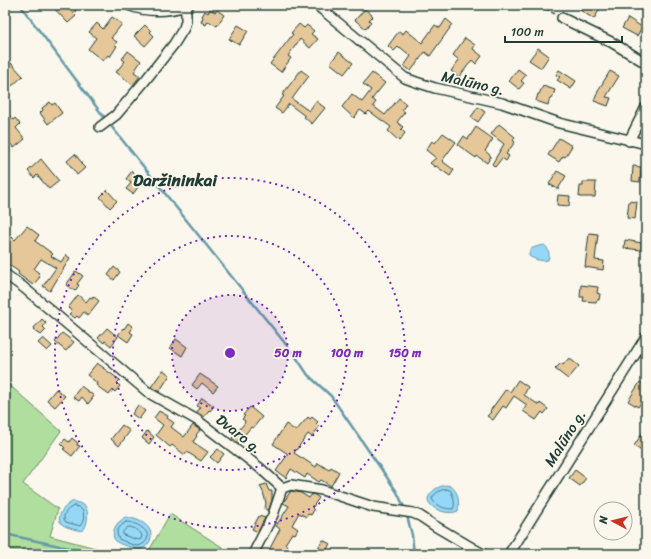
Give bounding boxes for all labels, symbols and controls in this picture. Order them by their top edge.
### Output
scale bar [505,18,622,44]
text: 100 m [511,21,544,43]
street label: Malūno g. [439,63,507,103]
district label: Daržininkai [133,165,218,195]
text: 50 m [274,342,302,364]
text: 100 m [331,342,364,364]
text: 150 m [389,342,422,364]
centre of rings [223,346,237,360]
street label: Malūno g. [537,404,593,472]
street label: Dvaro g. [210,407,268,461]
north arrow [593,501,633,541]
text: N [594,515,614,526]

